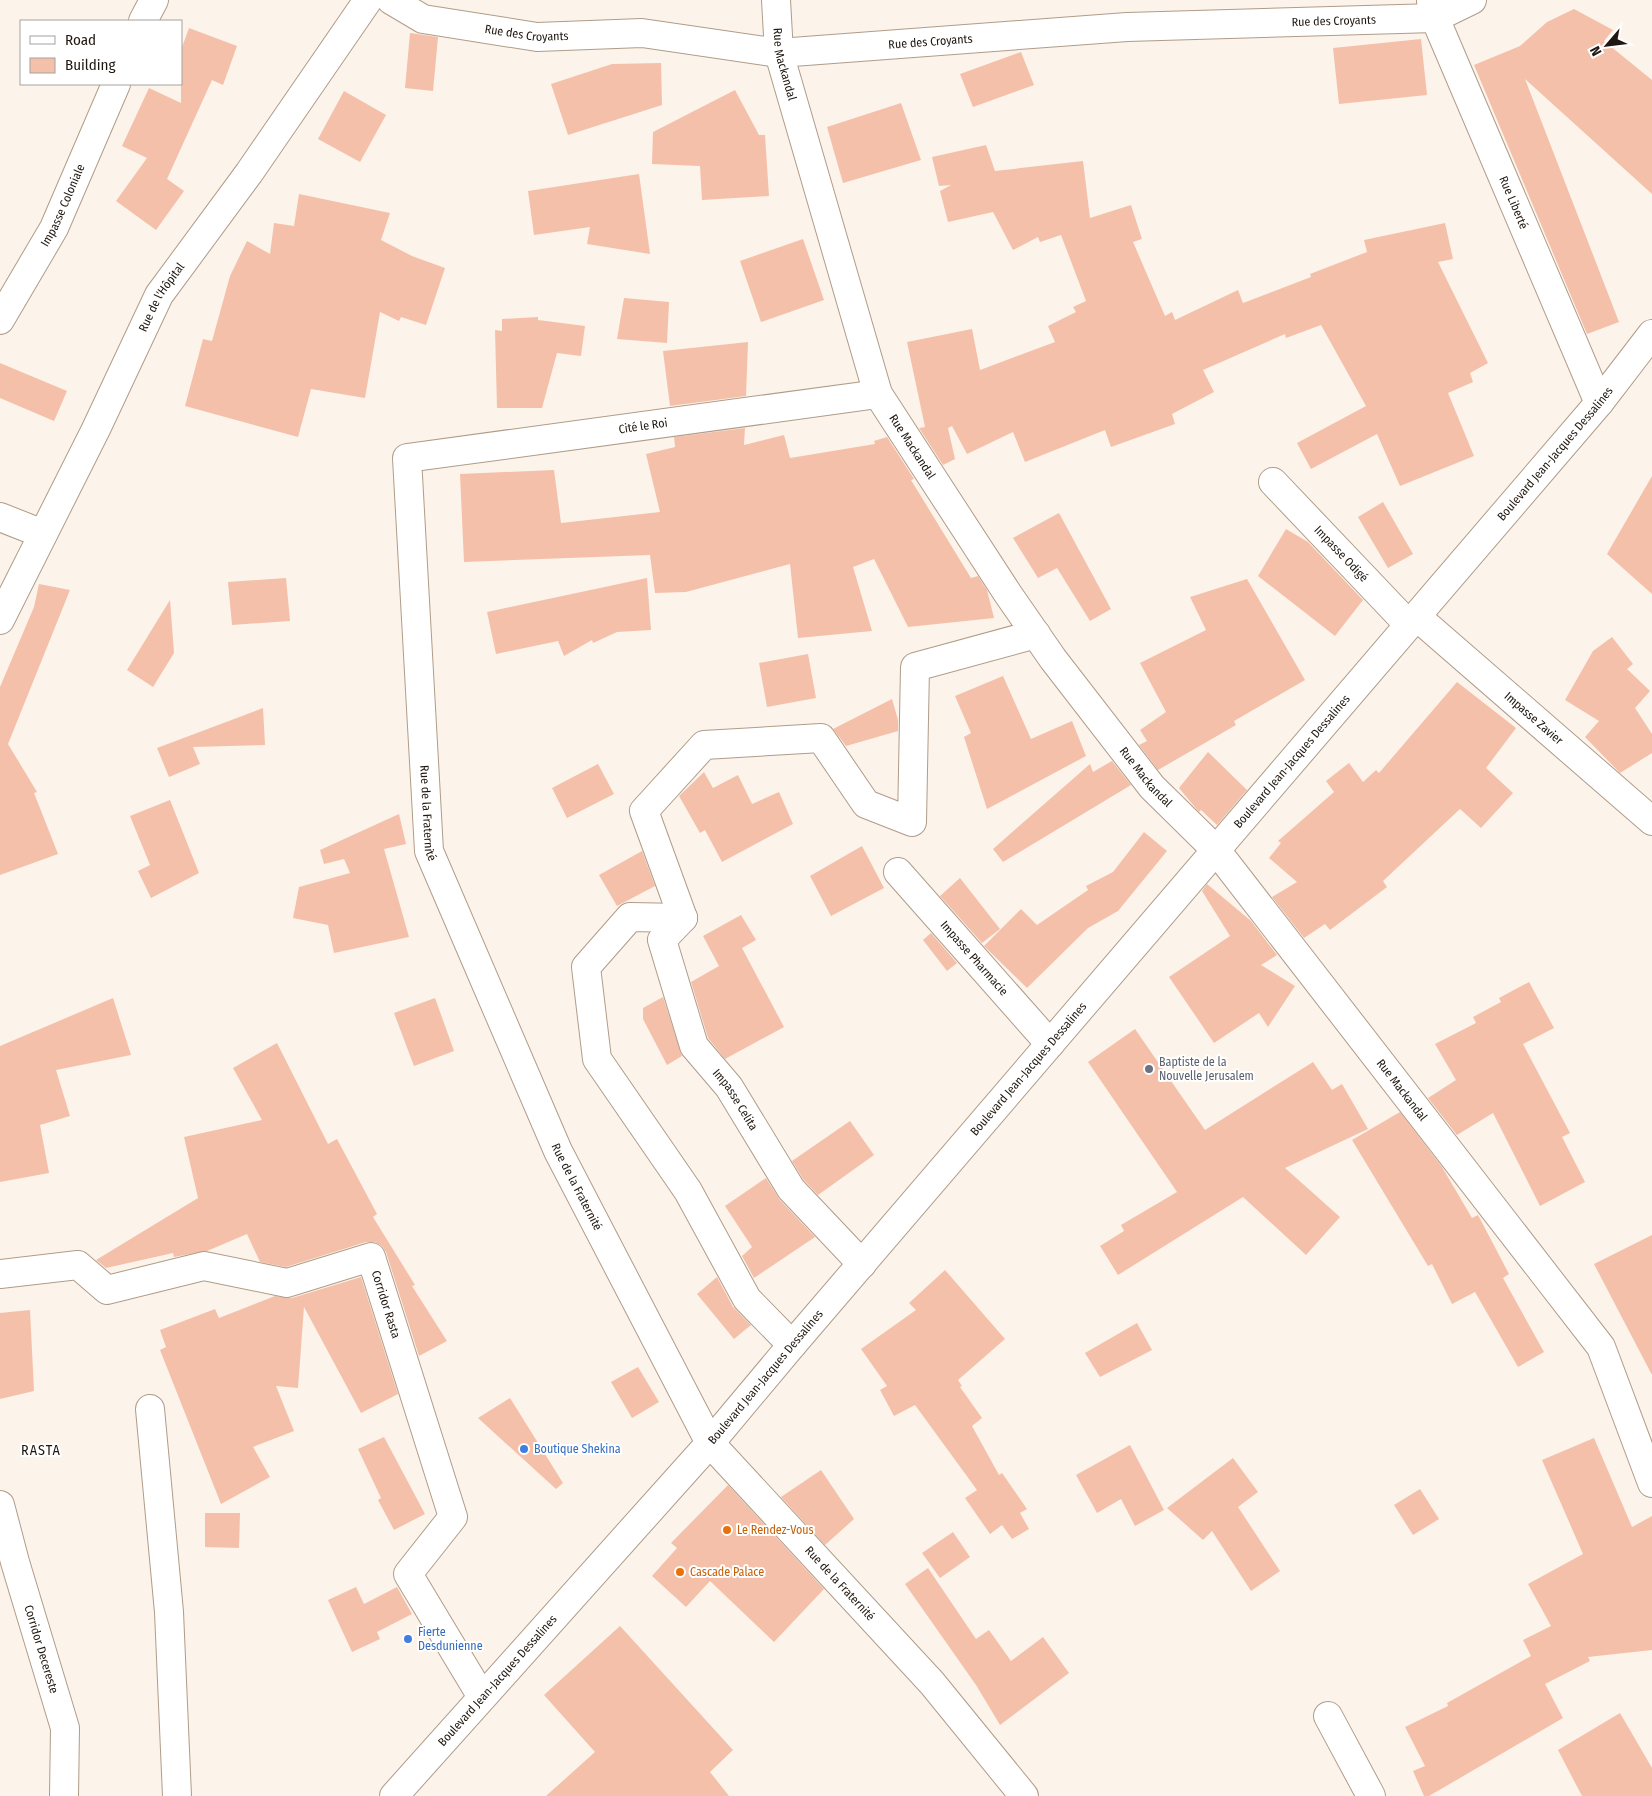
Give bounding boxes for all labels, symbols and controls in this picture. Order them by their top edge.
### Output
street label: Rue des Croyants [1291,13,1376,29]
legend [20,20,182,85]
north arrow [1582,20,1632,70]
street label: Rue des Croyants [484,22,569,44]
street label: Rue Mackandal [771,27,799,102]
text: Road [65,31,96,49]
street label: Rue des Croyants [888,32,973,52]
text: N [1586,43,1605,59]
text: Building [65,56,116,74]
street label: Impasse Coloniale [38,162,88,249]
street label: Rue Liberté [1496,174,1531,231]
street label: Rue de l'Hôpital [136,260,187,334]
street label: Boulevard Jean-Jacques Dessalines [1494,384,1616,523]
street label: Rue Mackandal [886,412,938,482]
street label: Cité le Roi [618,416,668,436]
street label: Impasse Odigé [1311,523,1371,585]
street label: Impasse Zavier [1502,689,1567,748]
street label: Boulevard Jean-Jacques Dessalines [1231,692,1353,831]
street label: Rue Mackandal [1117,744,1175,810]
street label: Rue de la Fraternité [417,765,439,863]
street label: Impasse Pharmacie [937,918,1011,998]
street label: Boulevard Jean-Jacques Dessalines [967,999,1089,1139]
place label: Baptiste de la Nouvelle Jerusalem [1159,1055,1254,1083]
street label: Rue Mackandal [1374,1056,1430,1124]
marker: Baptiste de la Nouvelle Jerusalem [1143,1063,1155,1075]
street label: Impasse Celita [710,1066,761,1133]
street label: Rue de la Fraternité [549,1141,605,1233]
street label: Corridor Rasta [369,1269,403,1340]
street label: Boulevard Jean-Jacques Dessalines [705,1307,826,1447]
district label: RASTA [21,1442,61,1459]
place label: Boutique Shekina [534,1442,621,1456]
marker: Boutique Shekina [518,1443,530,1455]
place label: Le Rendez-Vous [737,1523,814,1537]
marker: Le Rendez-Vous [721,1524,733,1536]
street label: Rue de la Fraternité [802,1543,878,1624]
place label: Cascade Palace [690,1565,764,1579]
marker: Cascade Palace [674,1566,686,1578]
street label: Corridor Decereste [21,1603,61,1695]
street label: Boulevard Jean-Jacques Dessalines [435,1612,560,1749]
place label: Fierte Desdunienne [418,1625,483,1653]
marker: Fierte Desdunienne [402,1633,414,1645]

